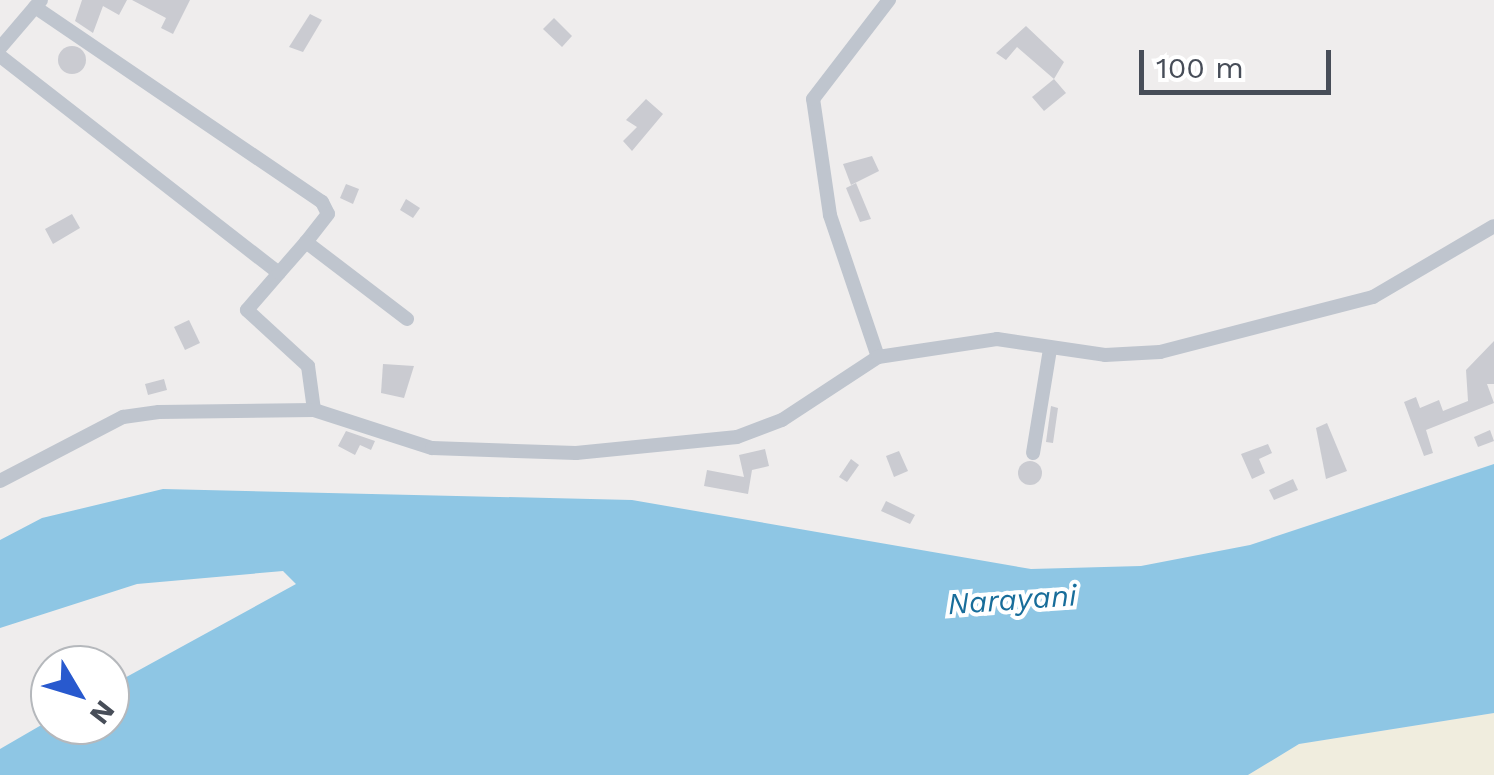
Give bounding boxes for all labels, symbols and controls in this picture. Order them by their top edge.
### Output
scale bar [1144,30,1336,92]
text: 100 m [1156,50,1244,85]
water label: Narayani [946,578,1078,622]
north arrow [30,645,130,745]
text: N [83,694,122,731]

